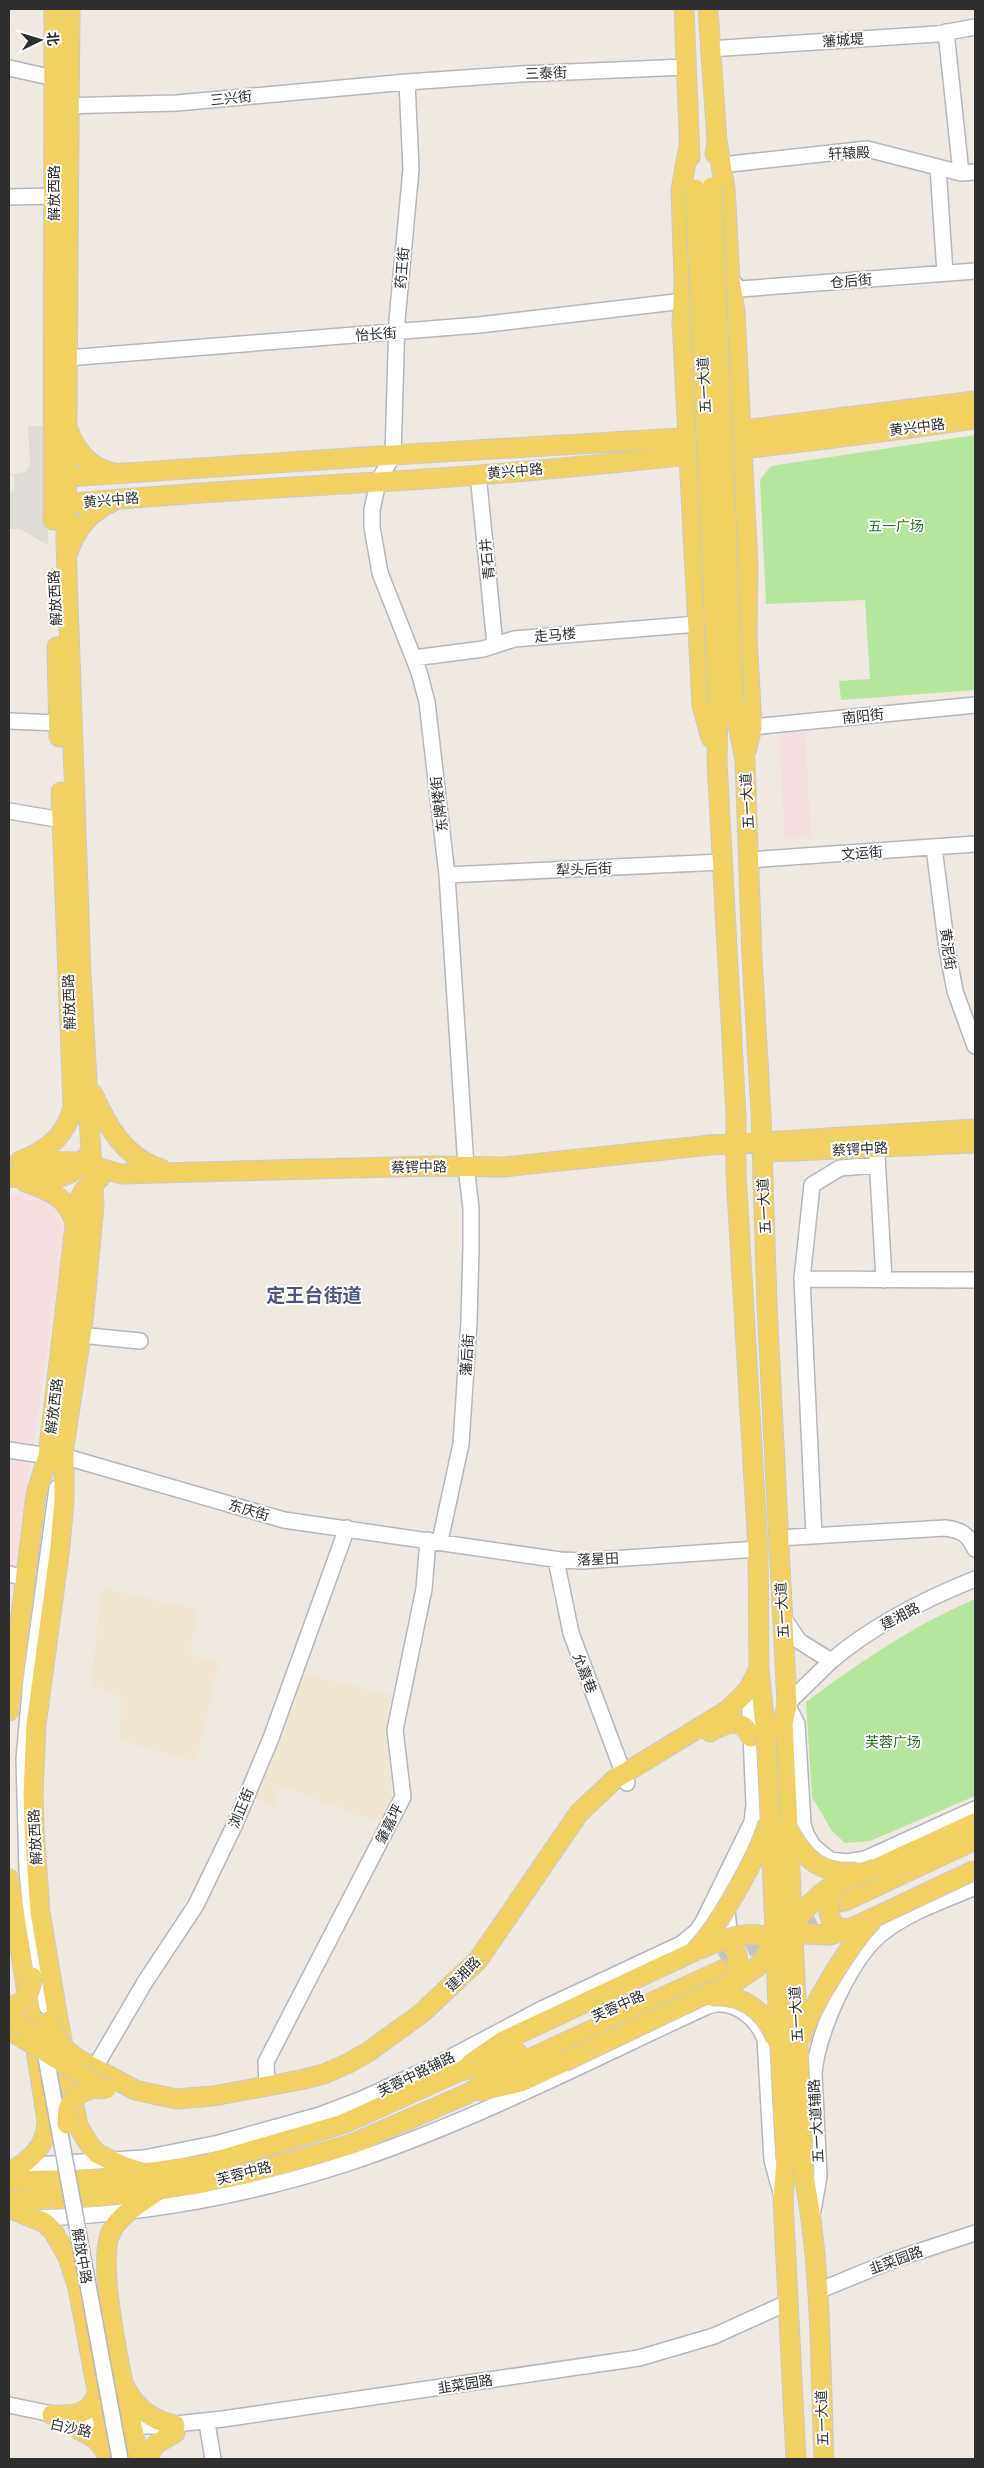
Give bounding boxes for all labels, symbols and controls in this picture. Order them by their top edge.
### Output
north arrow [15,15,65,65]
text: 北 [43,31,62,47]
street label: 藩城堤 [821,31,865,50]
street label: 三泰街 [525,64,567,83]
street label: 三兴街 [209,88,253,109]
street label: 轩辕殿 [828,144,870,163]
street label: 解放西路 [46,165,63,221]
street label: 药王街 [392,246,413,290]
street label: 仓后街 [829,271,873,292]
street label: 怡长街 [354,325,398,344]
street label: 五一大道 [695,357,714,413]
street label: 黄兴中路 [888,416,946,439]
street label: 黄兴中路 [486,461,544,482]
street label: 黄兴中路 [82,490,140,511]
park label: 五一广场 [868,518,924,535]
street label: 青石井 [477,537,498,581]
street label: 解放西路 [46,570,65,626]
street label: 走马楼 [533,625,577,646]
street label: 南阳街 [841,706,885,727]
street label: 五一大道 [738,773,757,829]
street label: 东牌楼街 [428,775,451,833]
street label: 文运街 [840,844,884,863]
street label: 犁头后街 [556,860,612,879]
street label: 黄泥街 [936,927,959,971]
street label: 解放西路 [60,974,79,1030]
street label: 蔡锷中路 [832,1140,888,1159]
street label: 蔡锷中路 [391,1159,447,1176]
street label: 五一大道 [755,1178,774,1234]
district label: 定王台街道 [266,1285,362,1307]
street label: 藩后街 [458,1333,477,1377]
street label: 解放西路 [43,1377,66,1435]
street label: 东庆街 [226,1497,271,1524]
street label: 落星田 [577,1550,619,1569]
street label: 五一大道 [773,1582,792,1638]
street label: 建湘路 [878,1599,923,1634]
street label: 允嘉巷 [569,1651,600,1696]
park label: 芙蓉广场 [865,1734,921,1751]
street label: 浏正街 [225,1786,257,1831]
street label: 肇嘉坪 [372,1802,407,1847]
street label: 解放西路 [26,1809,45,1865]
street label: 建湘路 [443,1953,484,1995]
street label: 五一大道 [787,1986,806,2042]
street label: 芙蓉中路 [589,1987,647,2026]
street label: 芙蓉中路辅路 [375,2048,458,2101]
street label: 五一大道辅路 [806,2079,827,2163]
street label: 芙蓉中路 [215,2158,273,2189]
street label: 解放中路 [68,2227,95,2285]
street label: 韭菜园路 [867,2243,925,2278]
street label: 韭菜园路 [436,2372,494,2397]
street label: 五一大道 [813,2390,832,2446]
street label: 白沙路 [49,2416,93,2441]

